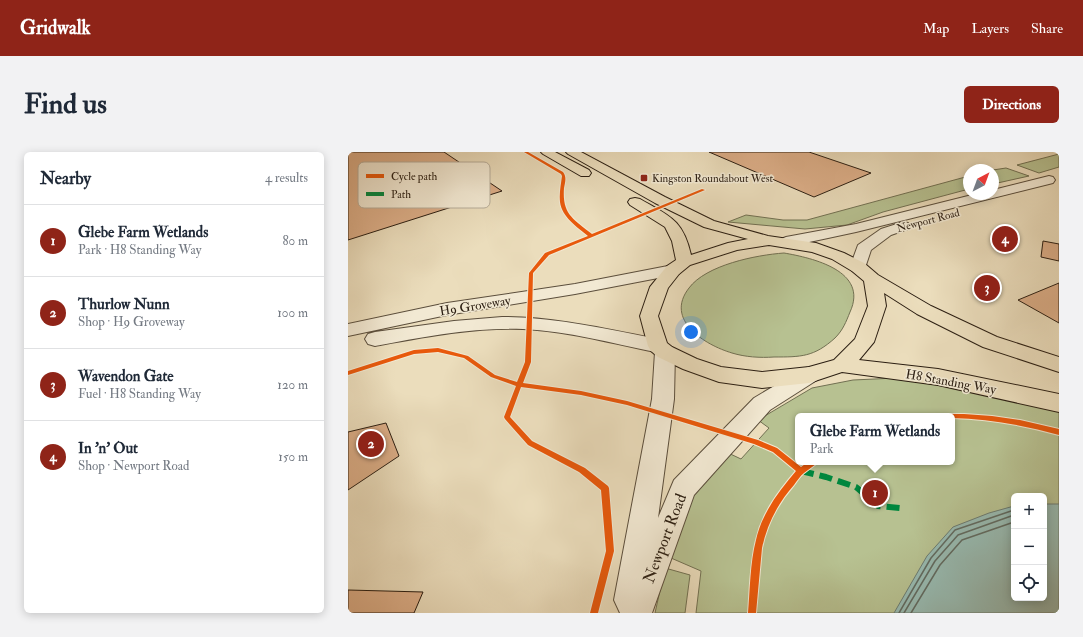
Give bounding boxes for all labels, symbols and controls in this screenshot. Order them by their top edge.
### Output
text: Gridwalk [20,16,91,40]
text: Map [923,20,949,37]
text: Layers [971,20,1009,37]
text: Share [1031,20,1063,37]
button: Directions [964,86,1059,123]
text: Find us [24,87,107,122]
legend [358,162,490,208]
north arrow [963,164,999,200]
text: Nearby [40,168,91,189]
text: 4 results [265,170,308,186]
text: Cycle path [391,170,437,184]
place label: Kingston Roundabout West [652,172,773,185]
marker: Kingston Roundabout West [639,173,649,183]
text: Path [391,188,411,201]
street label: Newport Road [895,206,962,236]
text: Glebe Farm Wetlands [78,223,208,242]
pin: 4 [992,224,1018,254]
text: 1 [51,233,55,249]
text: 80 m [282,233,308,249]
text: Park · H8 Standing Way [78,242,201,258]
pin: 3 [974,273,1000,303]
street label: H9 Groveway [438,292,512,320]
text: Thurlow Nunn [78,295,170,314]
text: 2 [50,305,56,321]
text: 100 m [277,305,308,321]
text: Shop · H9 Groveway [78,314,185,330]
your location [681,322,701,342]
street label: H8 Standing Way [904,366,998,399]
text: Wavendon Gate [78,367,174,386]
text: 3 [51,377,56,393]
text: 120 m [277,377,308,393]
text: Fuel · H8 Standing Way [78,386,201,402]
popup [795,413,955,465]
text: Glebe Farm Wetlands [810,422,940,441]
pin: 2 [358,429,384,459]
text: In 'n' Out [78,439,138,458]
text: Park [810,441,834,457]
text: 4 [49,449,57,465]
text: 150 m [278,449,308,465]
text: Shop · Newport Road [78,458,190,474]
pin: 1 [862,478,888,508]
street label: Newport Road [639,491,692,586]
map controls [1011,493,1047,601]
button: + [1011,493,1047,529]
button: − [1011,529,1047,565]
button: locate [1011,565,1047,601]

